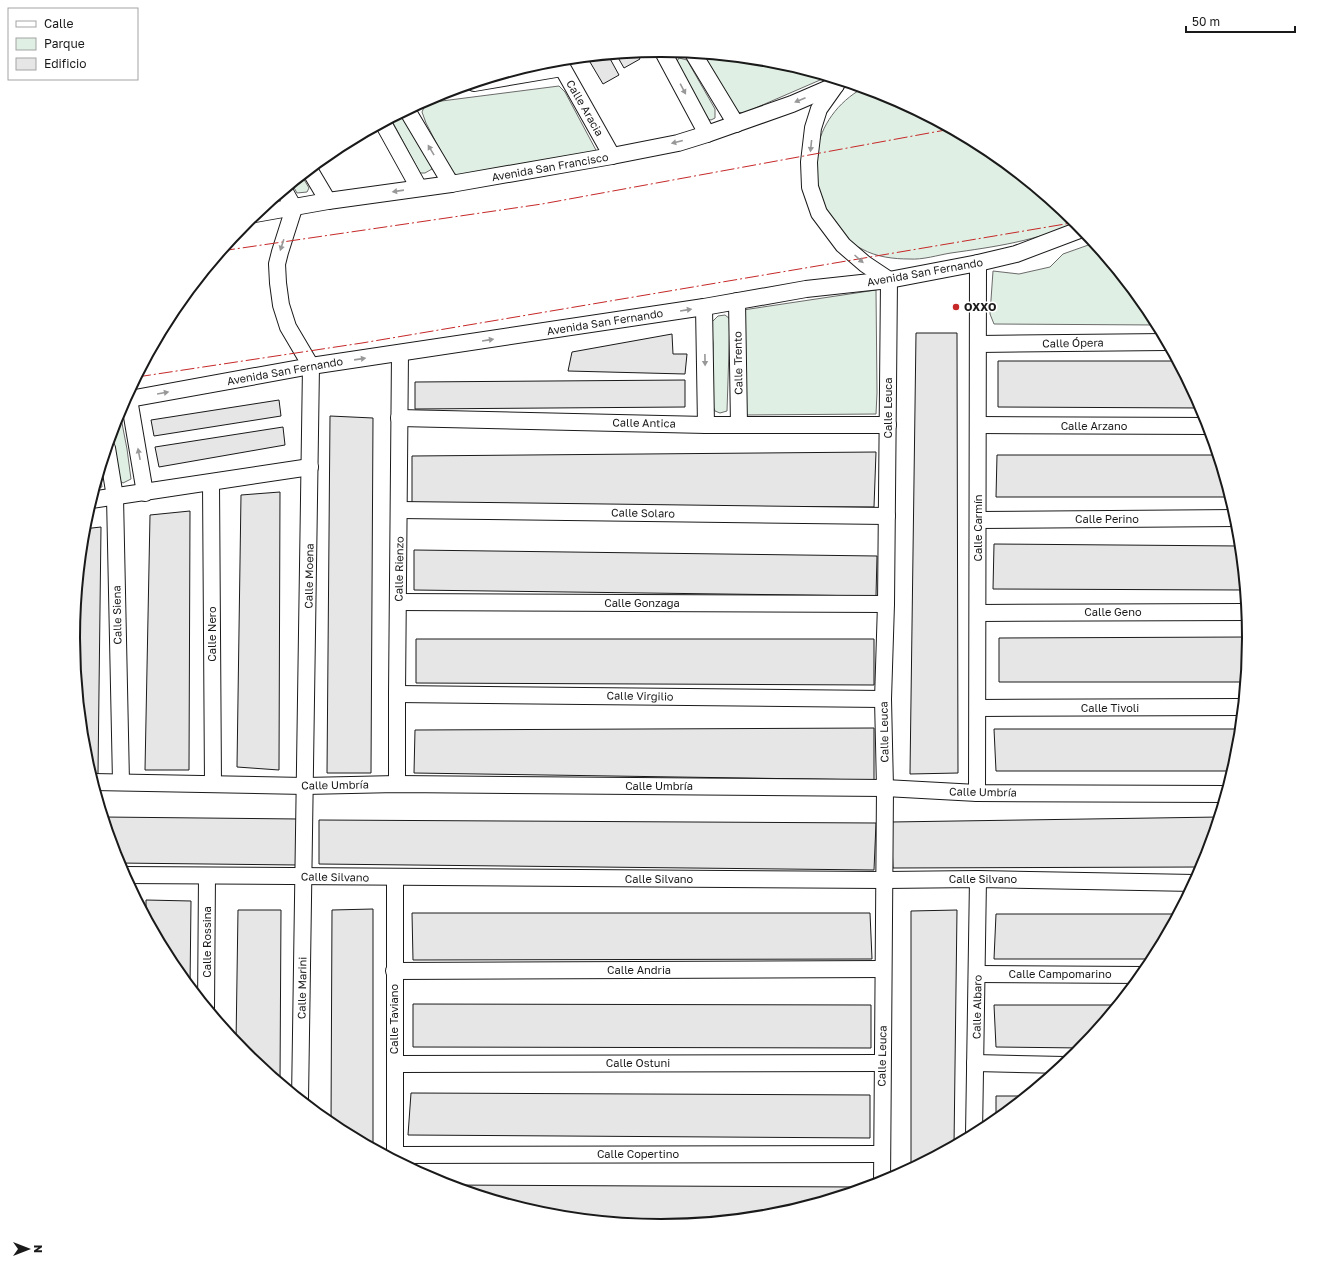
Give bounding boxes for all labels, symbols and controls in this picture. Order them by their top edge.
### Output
legend [8,8,138,80]
scale bar [1186,8,1295,34]
text: 50 m [1192,14,1220,29]
text: Calle [44,16,74,31]
text: Parque [44,36,85,51]
text: Edificio [44,56,86,71]
street label: Calle Aracia [564,77,607,138]
one-way arrow [680,83,686,95]
one-way arrow [794,98,806,104]
one-way arrow [808,139,815,152]
one-way arrow [671,140,683,146]
one-way arrow [428,144,435,156]
street label: Avenida San Francisco [491,150,610,183]
one-way arrow [392,188,404,194]
one-way arrow [279,239,285,251]
one-way arrow [854,254,864,264]
street label: Avenida San Fernando [866,255,984,288]
place label: OXXO [964,300,996,313]
marker: OXXO [951,302,961,312]
street label: Avenida San Fernando [546,306,664,337]
one-way arrow [680,307,692,313]
street label: Calle Trento [730,331,745,395]
street label: Calle Ópera [1042,335,1104,350]
one-way arrow [482,337,494,343]
street label: Avenida San Fernando [226,354,344,387]
one-way arrow [702,354,708,367]
one-way arrow [354,356,366,362]
street label: Calle Leuca [881,377,894,439]
one-way arrow [157,390,169,396]
street label: Calle Antica [612,415,676,430]
street label: Calle Arzano [1061,419,1128,432]
one-way arrow [136,448,142,460]
street label: Calle Carmín [971,494,984,562]
street label: Calle Solaro [611,505,675,520]
street label: Calle Perino [1075,512,1139,525]
street label: Calle Rienzo [391,536,406,602]
street label: Calle Moena [301,543,316,609]
street label: Calle Siena [109,585,124,645]
street label: Calle Gonzaga [604,596,680,609]
street label: Calle Geno [1084,605,1142,618]
street label: Calle Nero [205,606,218,662]
street label: Calle Virgilio [606,688,674,703]
street label: Calle Leuca [876,701,891,763]
street label: Calle Tivoli [1081,701,1139,714]
street label: Calle Umbría [301,777,369,792]
street label: Calle Umbría [625,779,693,792]
street label: Calle Umbría [949,784,1017,799]
street label: Calle Silvano [301,869,370,884]
street label: Calle Silvano [625,872,694,885]
street label: Calle Silvano [949,872,1018,885]
street label: Calle Rossina [200,906,213,978]
street label: Calle Marini [294,957,309,1019]
street label: Calle Andria [607,963,671,976]
street label: Calle Campomarino [1008,967,1112,980]
street label: Calle Albaro [969,974,984,1039]
street label: Calle Taviano [387,983,400,1054]
street label: Calle Leuca [874,1025,889,1087]
street label: Calle Ostuni [606,1056,670,1069]
street label: Calle Copertino [597,1147,680,1160]
north arrow [8,1229,48,1269]
text: N [32,1245,45,1253]

